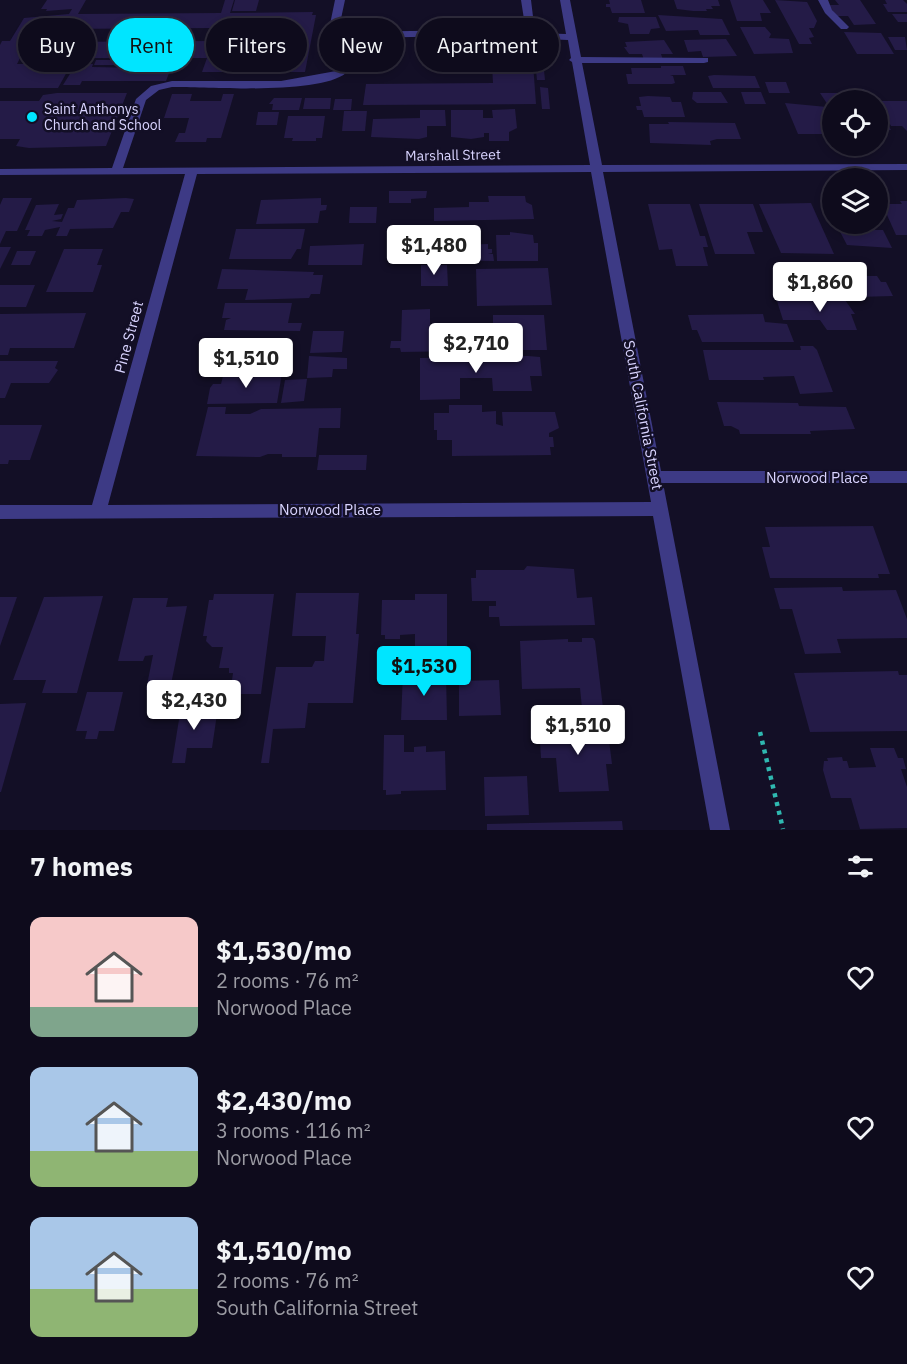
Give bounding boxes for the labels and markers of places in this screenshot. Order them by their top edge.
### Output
place label: Saint Anthonys Church and School [44,100,162,134]
marker: Saint Anthonys Church and School [25,110,39,124]
pin: $1,480 [385,225,483,276]
pin: $1,860 [771,262,869,313]
pin: $2,710 [427,323,525,374]
pin: $1,510 [197,338,295,389]
pin: $1,530 [375,646,473,697]
pin: $2,430 [145,680,243,731]
pin: $1,510 [529,705,627,756]

